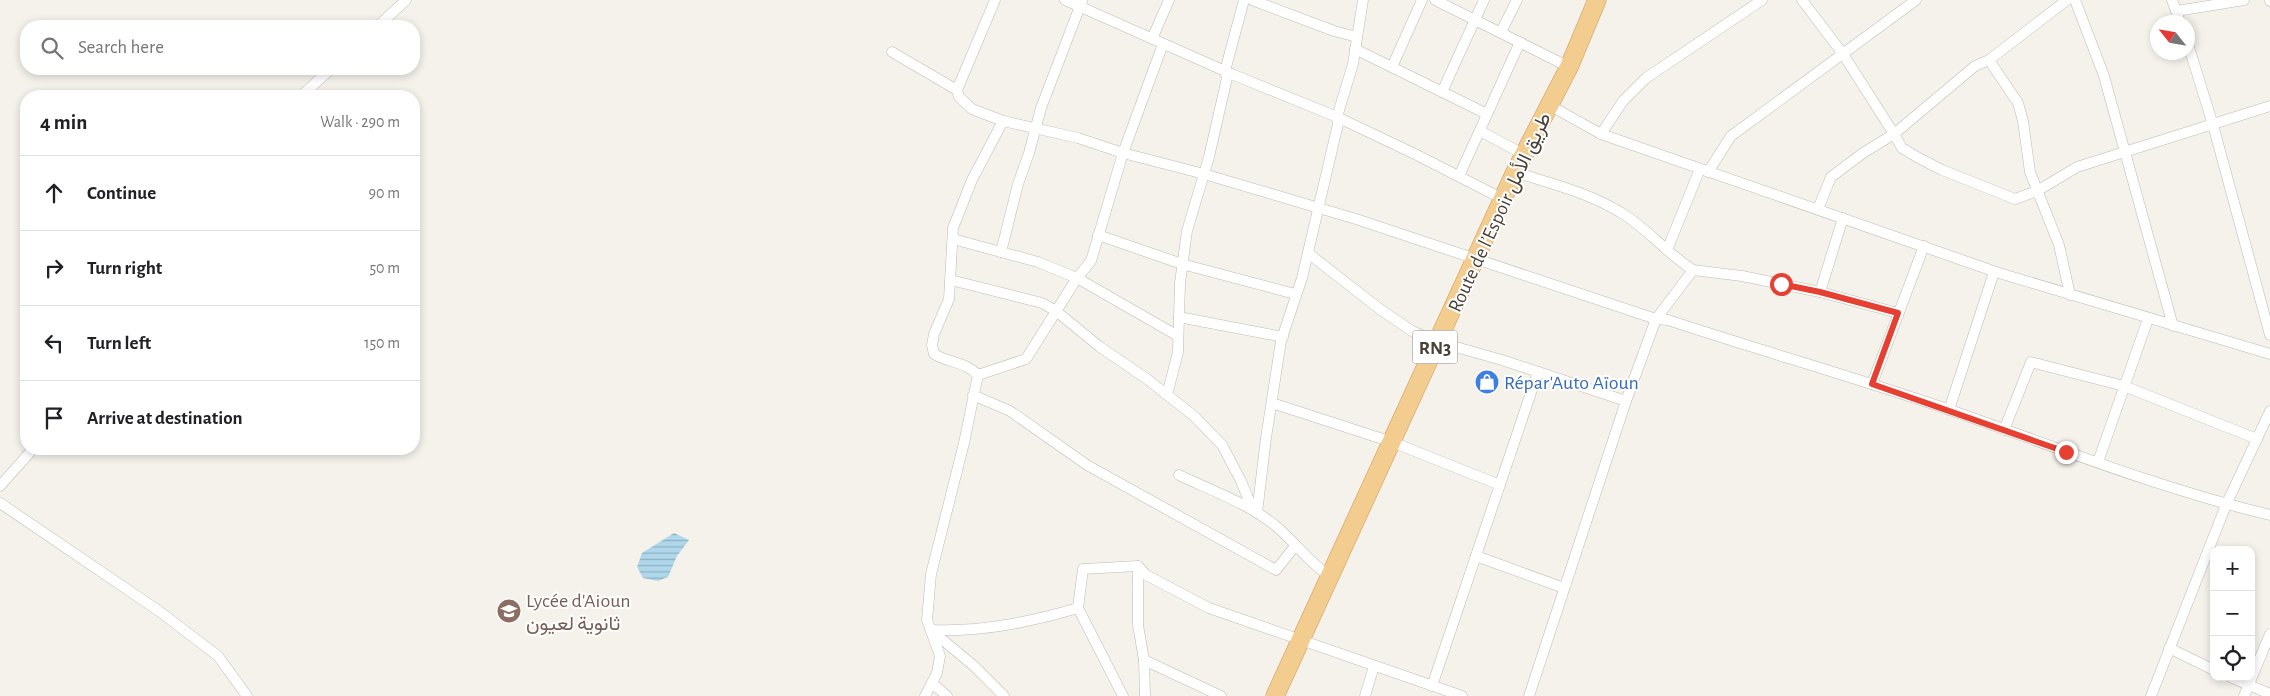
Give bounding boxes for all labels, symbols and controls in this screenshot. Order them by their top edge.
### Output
north arrow [2150,15,2195,60]
search box [20,20,420,75]
icon: search [38,34,66,62]
text: Search here [78,38,164,57]
street label: Route de l’Espoir طريق الأمل [1443,109,1557,316]
text: 4 min [40,112,87,133]
text: Walk · 290 m [320,114,400,130]
icon: ahead [40,179,68,207]
text: Continue [87,184,156,203]
text: 90 m [369,185,400,201]
icon: right [40,254,68,282]
text: Turn right [87,259,162,278]
text: 50 m [369,260,400,276]
route start [1770,273,1793,296]
icon: left [40,329,68,357]
road number: RN3 [1412,331,1458,364]
text: Turn left [87,334,151,353]
text: 150 m [364,335,400,351]
shop icon: Répar'Auto Aïoun [1474,369,1500,395]
place label: Répar'Auto Aïoun [1504,373,1639,393]
icon: arrive [40,404,68,432]
text: Arrive at destination [87,409,243,428]
route end [2055,441,2078,464]
map controls [2210,546,2255,681]
button: + [2210,546,2255,591]
place label: Lycée d'Aioun ثانوية لعيون [526,591,631,636]
button: − [2210,591,2255,636]
school or university icon: Lycée d'Aioun ثانوية لعيون [496,598,522,624]
button: locate [2210,636,2255,681]

